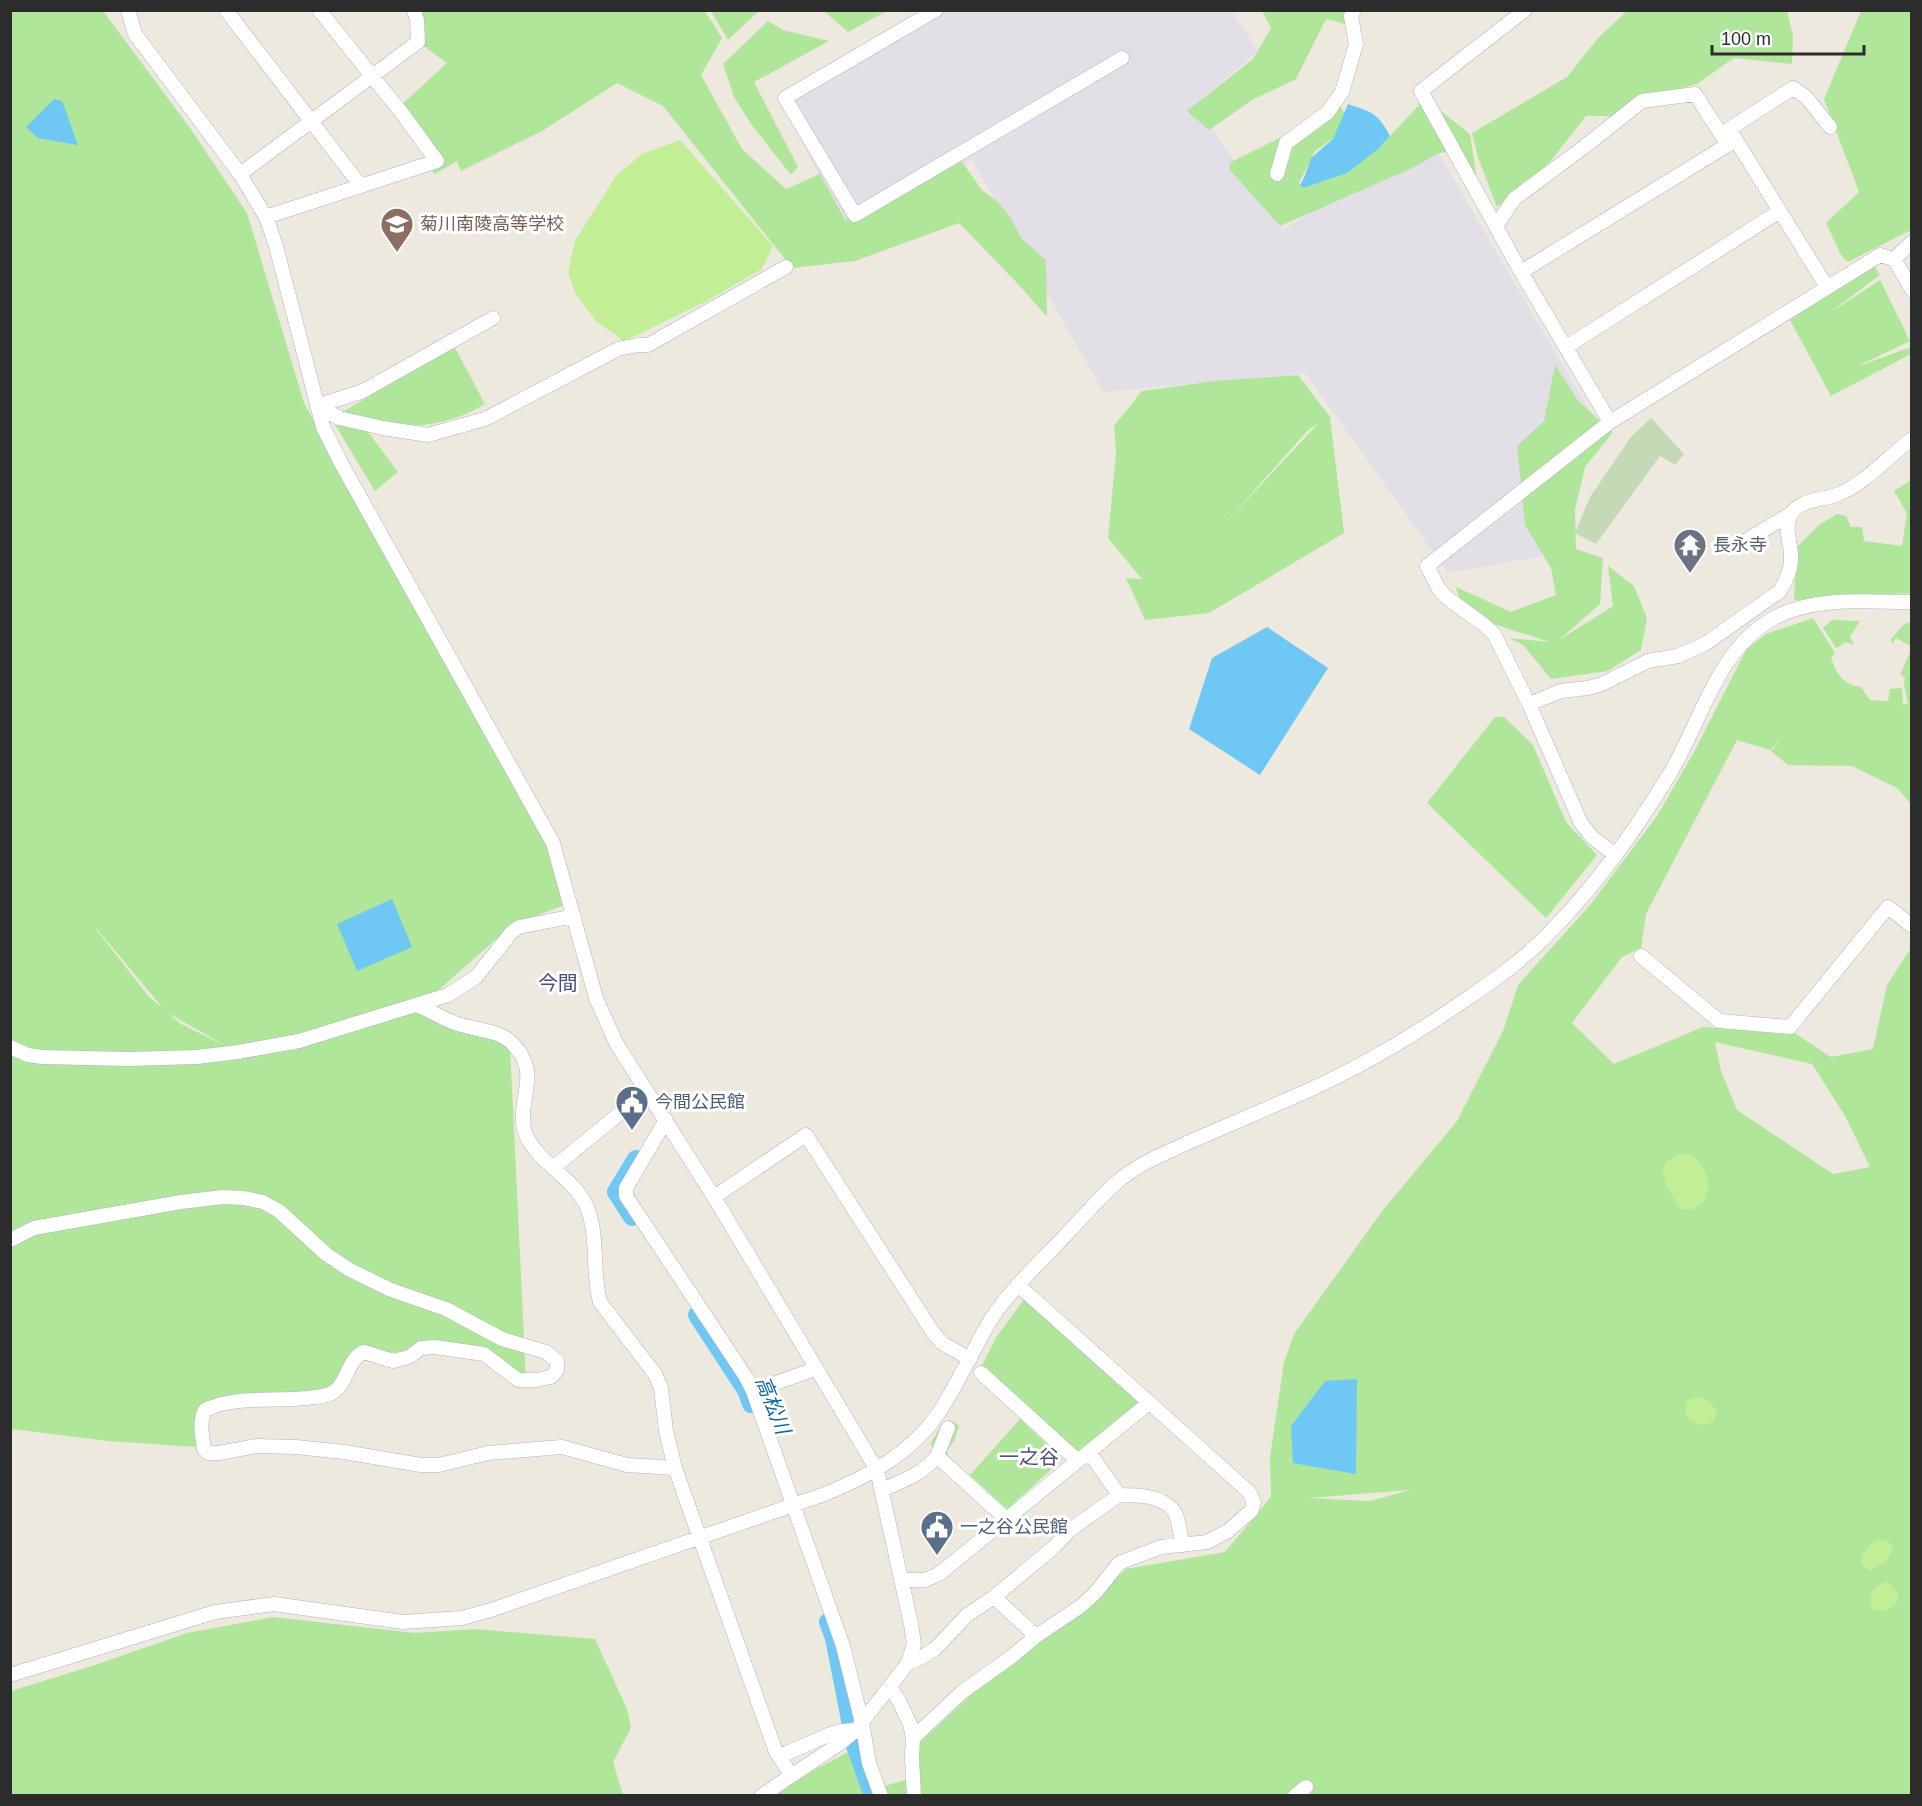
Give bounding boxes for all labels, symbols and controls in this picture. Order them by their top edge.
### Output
scale bar [1712,18,1864,56]
text: 100 m [1721,29,1771,49]
school or university icon: 菊川南陵高等学校 [379,206,415,253]
place label: 菊川南陵高等学校 [420,214,564,234]
temple icon: 長永寺 [1672,527,1708,574]
place label: 長永寺 [1713,535,1767,555]
district label: 今間 [538,972,578,994]
public building icon: 今間公民館 [614,1084,650,1131]
place label: 今間公民館 [655,1092,745,1112]
water label: 高松川 [752,1373,795,1439]
district label: 一之谷 [999,1446,1059,1468]
public building icon: 一之谷公民館 [919,1509,955,1556]
place label: 一之谷公民館 [960,1517,1068,1537]

